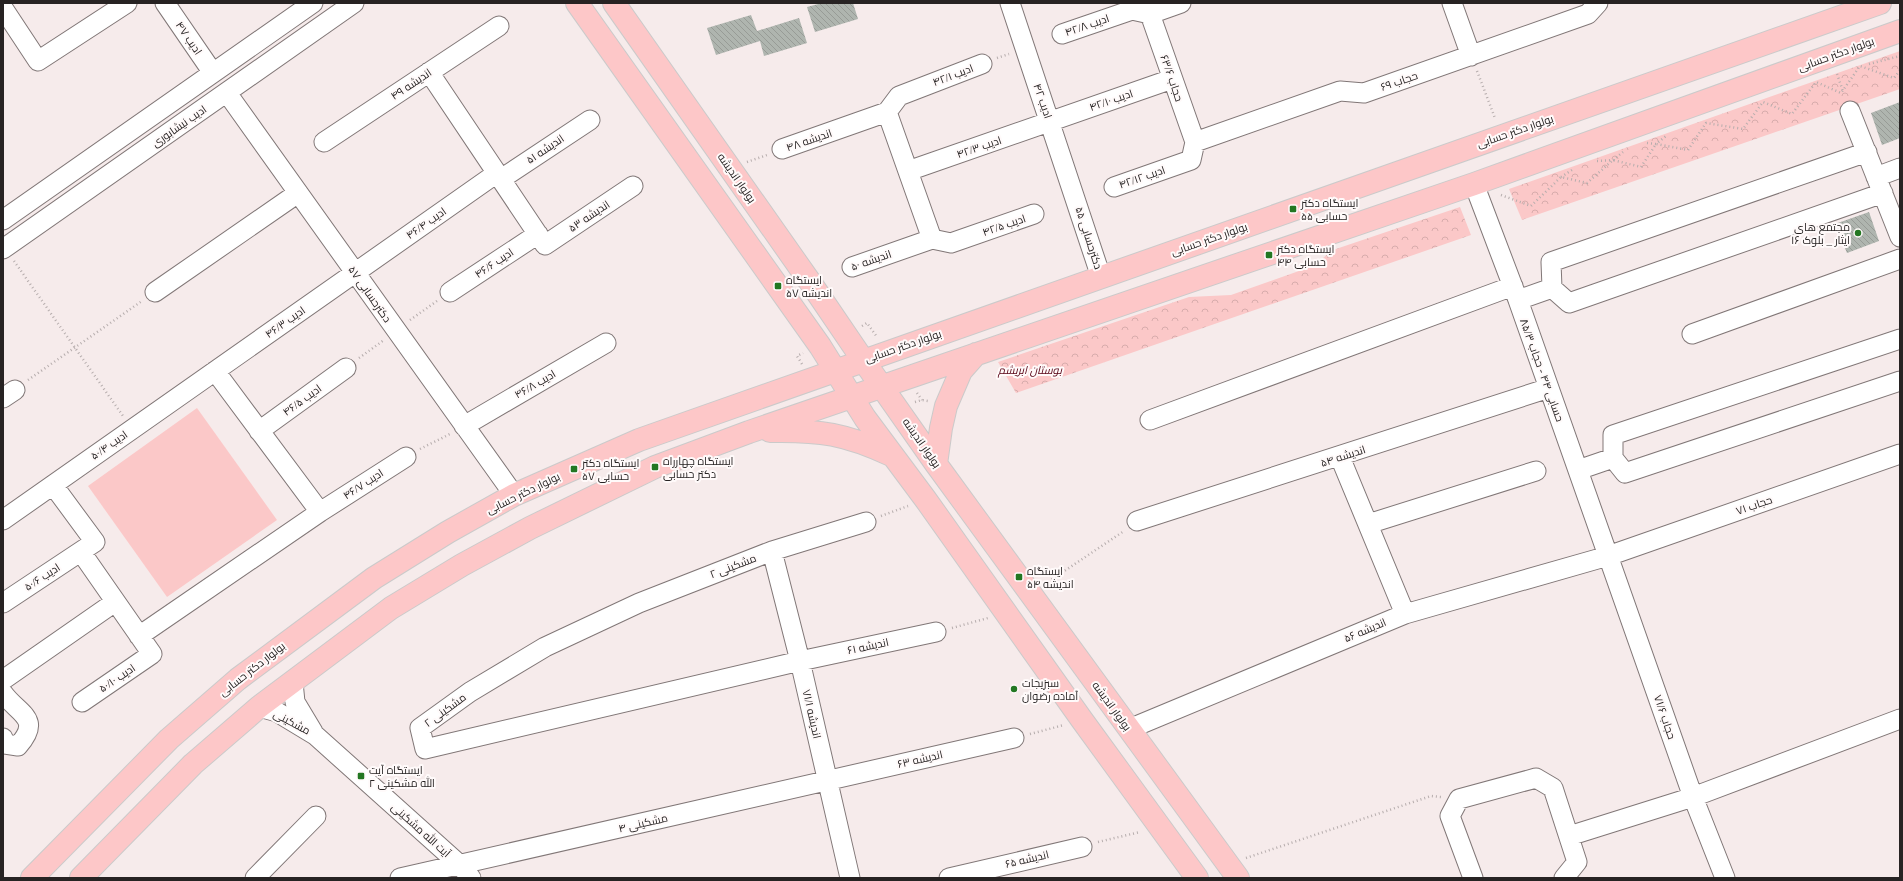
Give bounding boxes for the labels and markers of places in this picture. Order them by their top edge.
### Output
place label: ایستگاه دکتر حسابی ۵۵ [1300,197,1359,223]
marker: ایستگاه دکتر حسابی ۵۵ [1288,204,1298,214]
place label: مجتمع های ایثار _ بلوک ۱۶ [1791,221,1850,247]
marker: مجتمع های ایثار _ بلوک ۱۶ [1853,228,1863,238]
place label: ایستگاه دکتر حسابی ۴۴ [1276,243,1335,269]
marker: ایستگاه دکتر حسابی ۴۴ [1264,250,1274,260]
place label: ایستگاه اندیشه ۵۷ [786,274,832,299]
marker: ایستگاه اندیشه ۵۷ [773,281,783,291]
place label: ایستگاه چهارراه دکتر حسابی [663,455,734,481]
place label: ایستگاه دکتر حسابی ۵۷ [581,457,640,483]
marker: ایستگاه چهارراه دکتر حسابی [650,462,660,472]
marker: ایستگاه دکتر حسابی ۵۷ [569,464,579,474]
place label: ایستگاه اندیشه ۵۴ [1027,565,1074,590]
marker: ایستگاه اندیشه ۵۴ [1014,572,1024,582]
place label: سبزیجات آماده رضوان [1022,677,1078,703]
marker: سبزیجات آماده رضوان [1009,684,1019,694]
place label: ایستگاه آیت الله مشکینی ۲ [369,764,435,790]
marker: ایستگاه آیت الله مشکینی ۲ [356,771,366,781]

